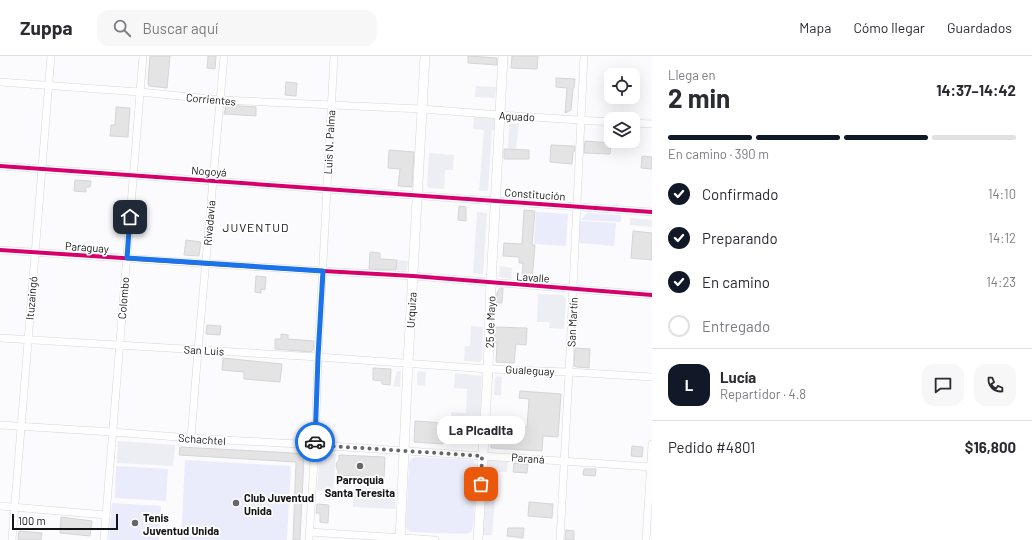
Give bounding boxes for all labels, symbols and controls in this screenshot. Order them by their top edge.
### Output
search box [97,10,377,46]
text: Zuppa [20,16,73,39]
icon: search [111,17,133,39]
text: Buscar aquí [143,19,218,37]
text: Mapa [799,19,831,36]
text: Cómo llegar [853,19,925,36]
text: Guardados [947,19,1012,36]
text: Llega en [668,67,715,83]
map controls [604,68,640,148]
button: locate [604,68,640,104]
text: 14:37–14:42 [936,81,1016,99]
text: 2 min [668,82,730,113]
street label: Corrientes [185,90,237,108]
street label: Luis N. Palma [321,109,337,175]
street label: Aguado [499,109,535,123]
button: layers [604,112,640,148]
text: En camino · 390 m [668,146,769,162]
street label: Nogoyá [191,163,227,179]
icon: check [668,183,690,205]
street label: Constitución [504,185,566,203]
text: Confirmado [702,185,778,203]
text: 14:10 [988,186,1016,202]
pin [113,200,147,234]
street label: Rivadavia [201,200,217,246]
icon: home [119,206,141,228]
district label: JUVENTUD [223,220,290,234]
icon: check [668,227,690,249]
text: Preparando [702,229,778,247]
text: 14:12 [988,230,1016,246]
street label: Paraguay [65,239,109,255]
street label: Lavalle [516,269,550,285]
icon: check [668,271,690,293]
text: En camino [702,273,770,291]
text: 14:23 [986,274,1016,290]
street label: Ituzaingó [23,276,39,320]
street label: Colombo [115,276,131,320]
street label: Urquiza [404,292,418,328]
street label: 25 de Mayo [483,296,497,348]
street label: San Martín [564,297,580,347]
text: Entregado [702,317,770,335]
street label: San Luis [183,342,225,358]
street label: Gualeguay [505,362,555,378]
button: chat [922,364,964,406]
button: phone [974,364,1016,406]
text: Lucía [720,368,756,386]
text: L [685,376,693,394]
text: Repartidor · 4.8 [720,386,806,402]
callout: La Picadita [437,416,525,444]
courier [295,422,335,462]
text: La Picadita [449,422,513,438]
street label: Schachtel [178,431,226,447]
icon: car [304,431,326,453]
text: Pedido #4801 [668,438,755,456]
text: $16,800 [965,438,1016,456]
street label: Paraná [511,450,545,466]
marker: Parroquia Santa Teresita [355,461,365,471]
pin [464,467,498,501]
place label: Parroquia Santa Teresita [325,473,395,499]
icon: bag [470,473,492,495]
place label: Club Juventud Unida [244,491,314,517]
marker: Club Juventud Unida [231,498,241,508]
place label: Tenis Juventud Unida [143,511,219,537]
scale bar [12,512,118,531]
text: 100 m [18,514,46,527]
marker: Tenis Juventud Unida [130,518,140,528]

